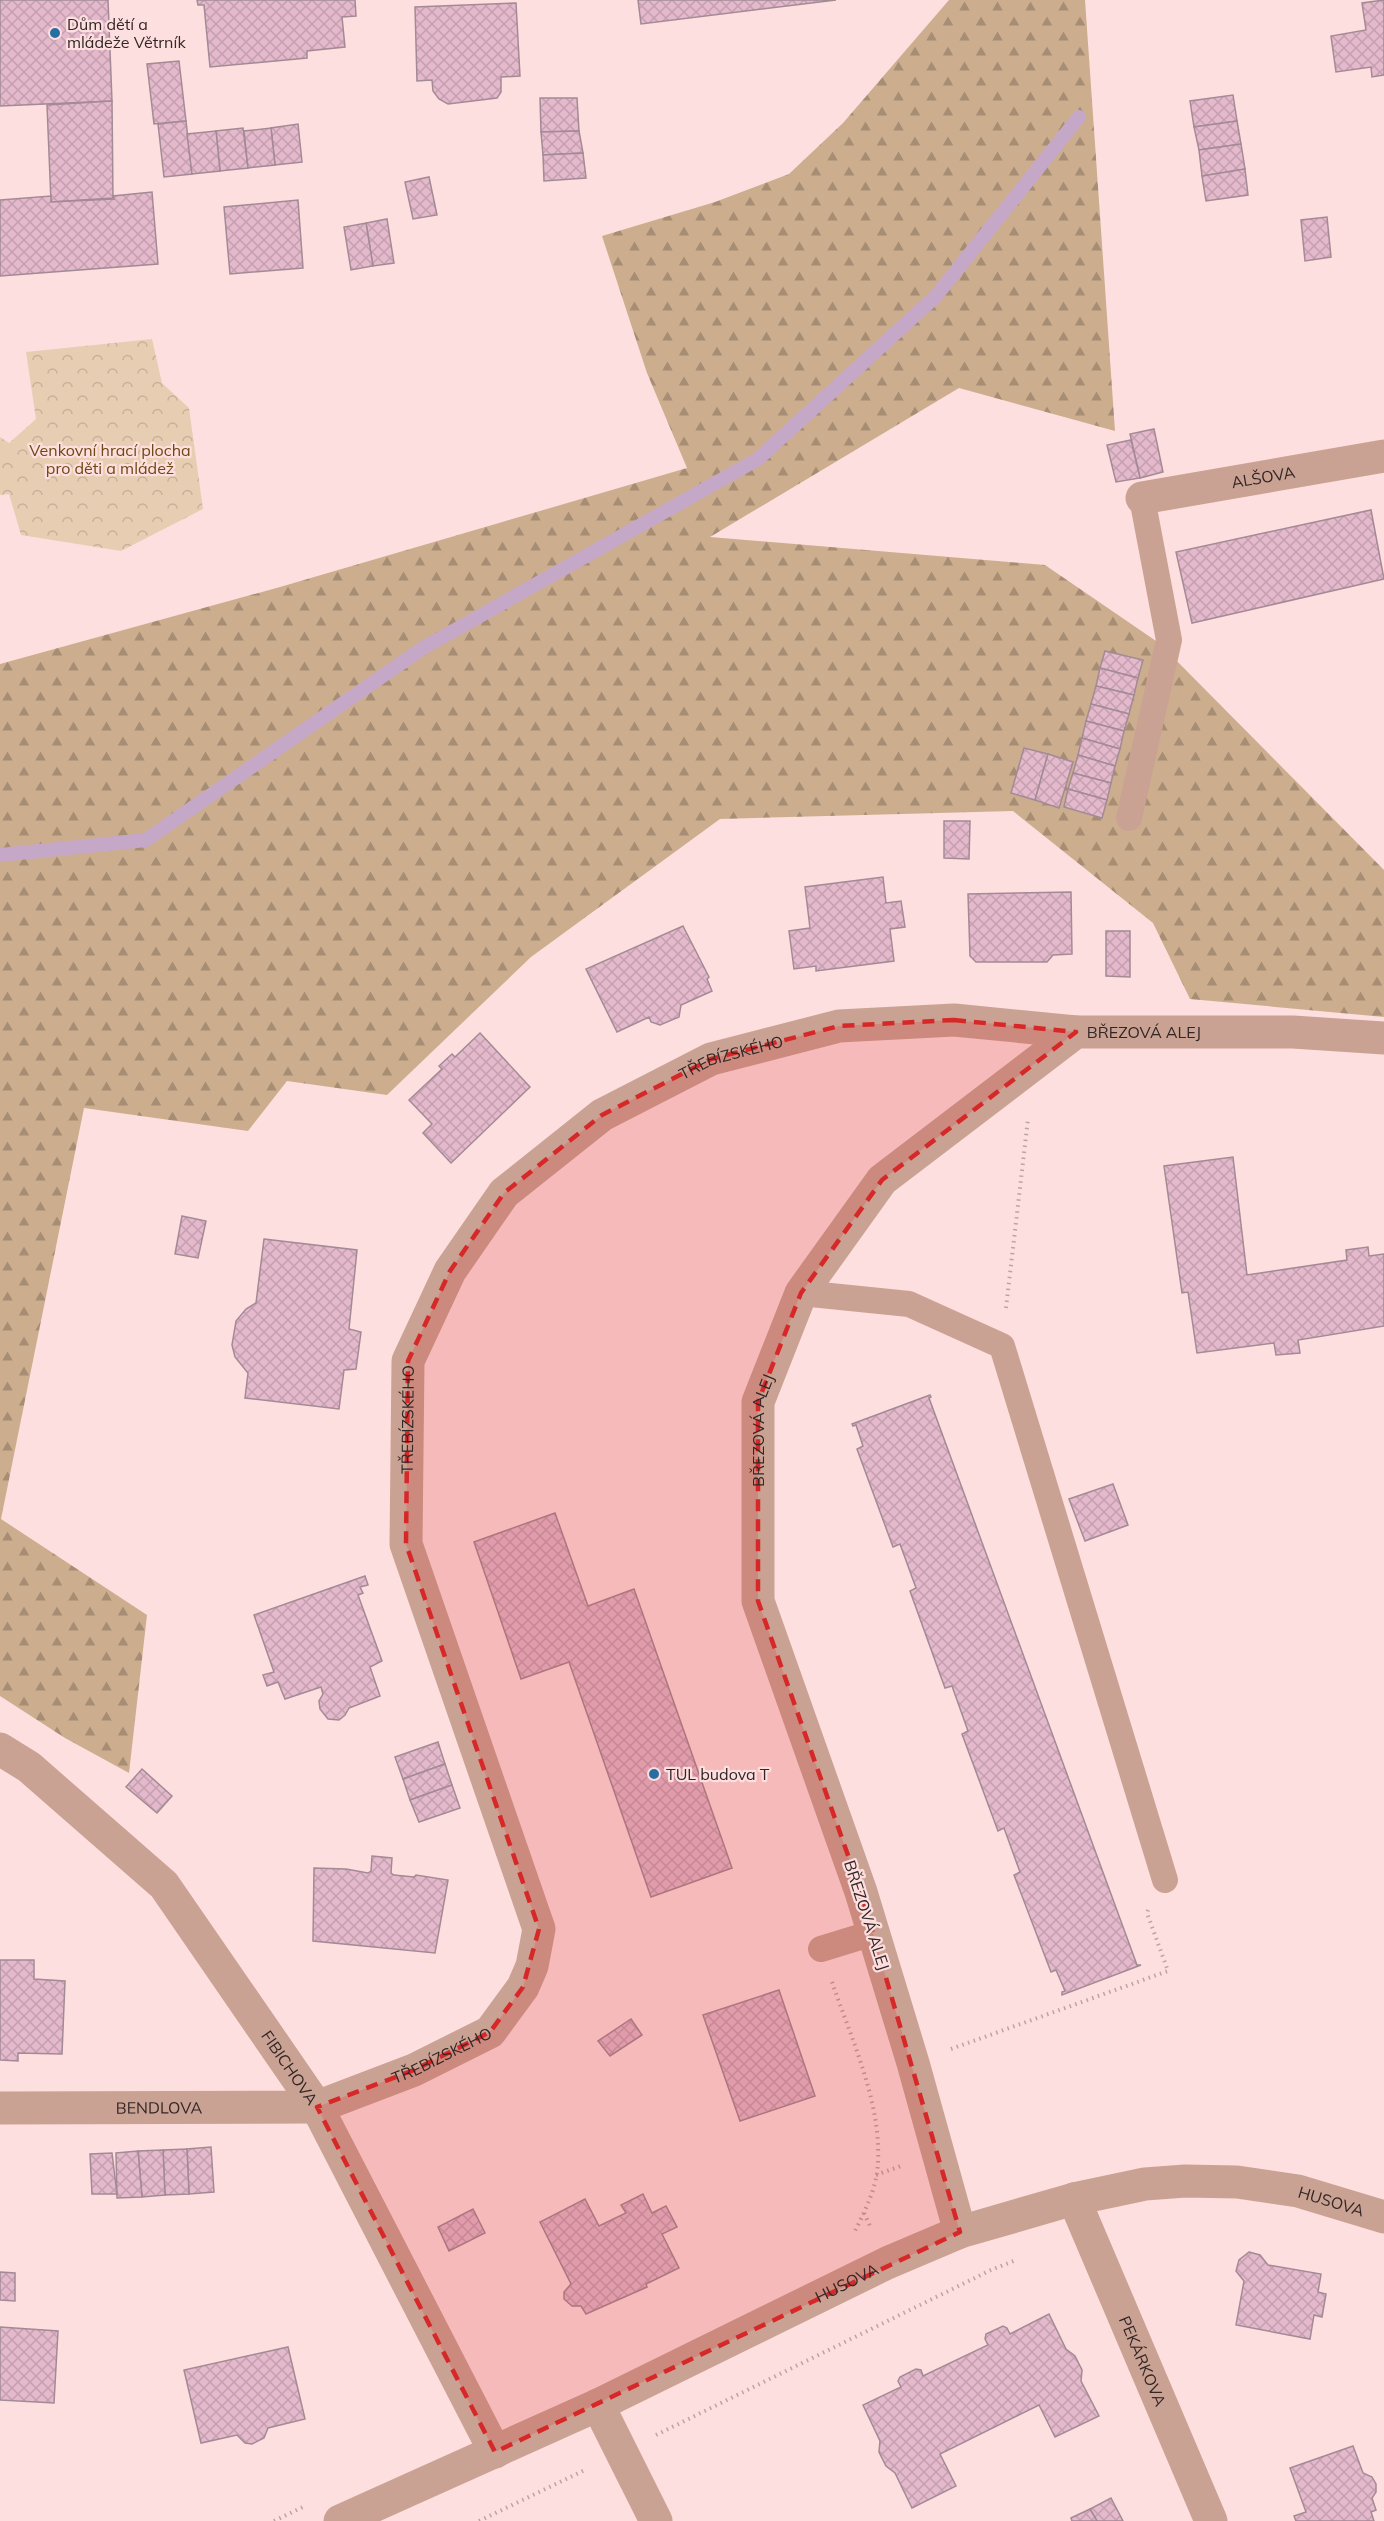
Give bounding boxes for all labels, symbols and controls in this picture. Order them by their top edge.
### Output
place label: Dům dětí a mládeže Větrník [67,14,186,52]
marker: Dům dětí a mládeže Větrník [48,26,62,40]
park label: Venkovní hrací plocha pro děti a mládež [29,440,191,478]
street label: ALŠOVA [1230,462,1297,492]
street label: BŘEZOVÁ ALEJ [1087,1022,1201,1042]
street label: TŘEBÍZSKÉHO [675,1031,785,1084]
street label: TŘEBÍZSKÉHO [397,1365,418,1474]
street label: BŘEZOVÁ ALEJ [748,1371,778,1487]
place label: TUL budova T [666,1764,770,1784]
marker: TUL budova T [647,1767,661,1781]
street label: BŘEZOVÁ ALEJ [840,1858,894,1972]
street label: TŘEBÍZSKÉHO [389,2023,495,2088]
street label: FIBICHOVA [257,2027,322,2109]
street label: BENDLOVA [116,2097,203,2118]
street label: HUSOVA [1296,2182,1367,2221]
street label: HUSOVA [812,2259,882,2307]
street label: PEKÁRKOVA [1115,2313,1171,2409]

